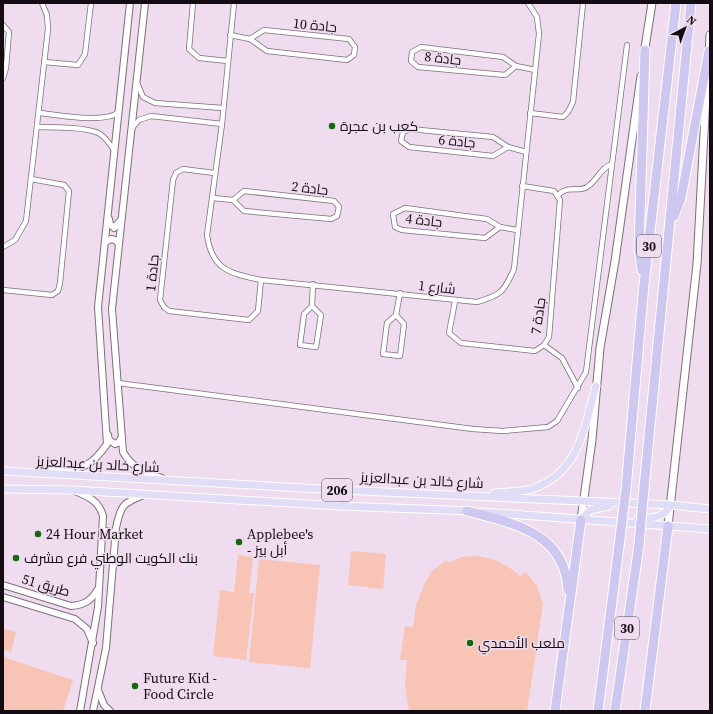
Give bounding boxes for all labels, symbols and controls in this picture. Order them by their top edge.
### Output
north arrow [665,8,705,48]
street label: جادة 10 [292,13,338,37]
text: N [683,13,699,29]
street label: جادة 8 [423,46,463,70]
place label: كعب بن عجرة [340,116,418,136]
marker: كعب بن عجرة [327,121,337,131]
street label: جادة 6 [438,129,476,153]
street label: جادة 2 [290,176,330,200]
street label: جادة 4 [404,208,444,232]
road number: 30 [637,235,661,257]
street label: جادة 1 [140,254,164,292]
street label: شارع 1 [417,275,457,299]
street label: جادة 7 [526,296,550,336]
street label: شارع خالد بن عبدالعزيز [35,451,160,477]
street label: شارع خالد بن عبدالعزيز [359,467,484,493]
road number: 206 [322,479,352,501]
place label: 24 Hour Market [46,524,144,544]
place label: Applebee's - أبل بيز [247,524,313,560]
marker: 24 Hour Market [33,529,43,539]
marker: Applebee's - أبل بيز [234,537,244,547]
place label: بنك الكويت الوطني فرع مشرف [24,548,198,570]
marker: بنك الكويت الوطني فرع مشرف [11,553,21,563]
street label: طريق 51 [20,569,72,601]
road number: 30 [615,617,639,639]
place label: ملعب الأحمدي [478,633,565,655]
marker: ملعب الأحمدي [465,638,475,648]
place label: Future Kid - Food Circle [143,668,217,704]
marker: Future Kid - Food Circle [130,681,140,691]

